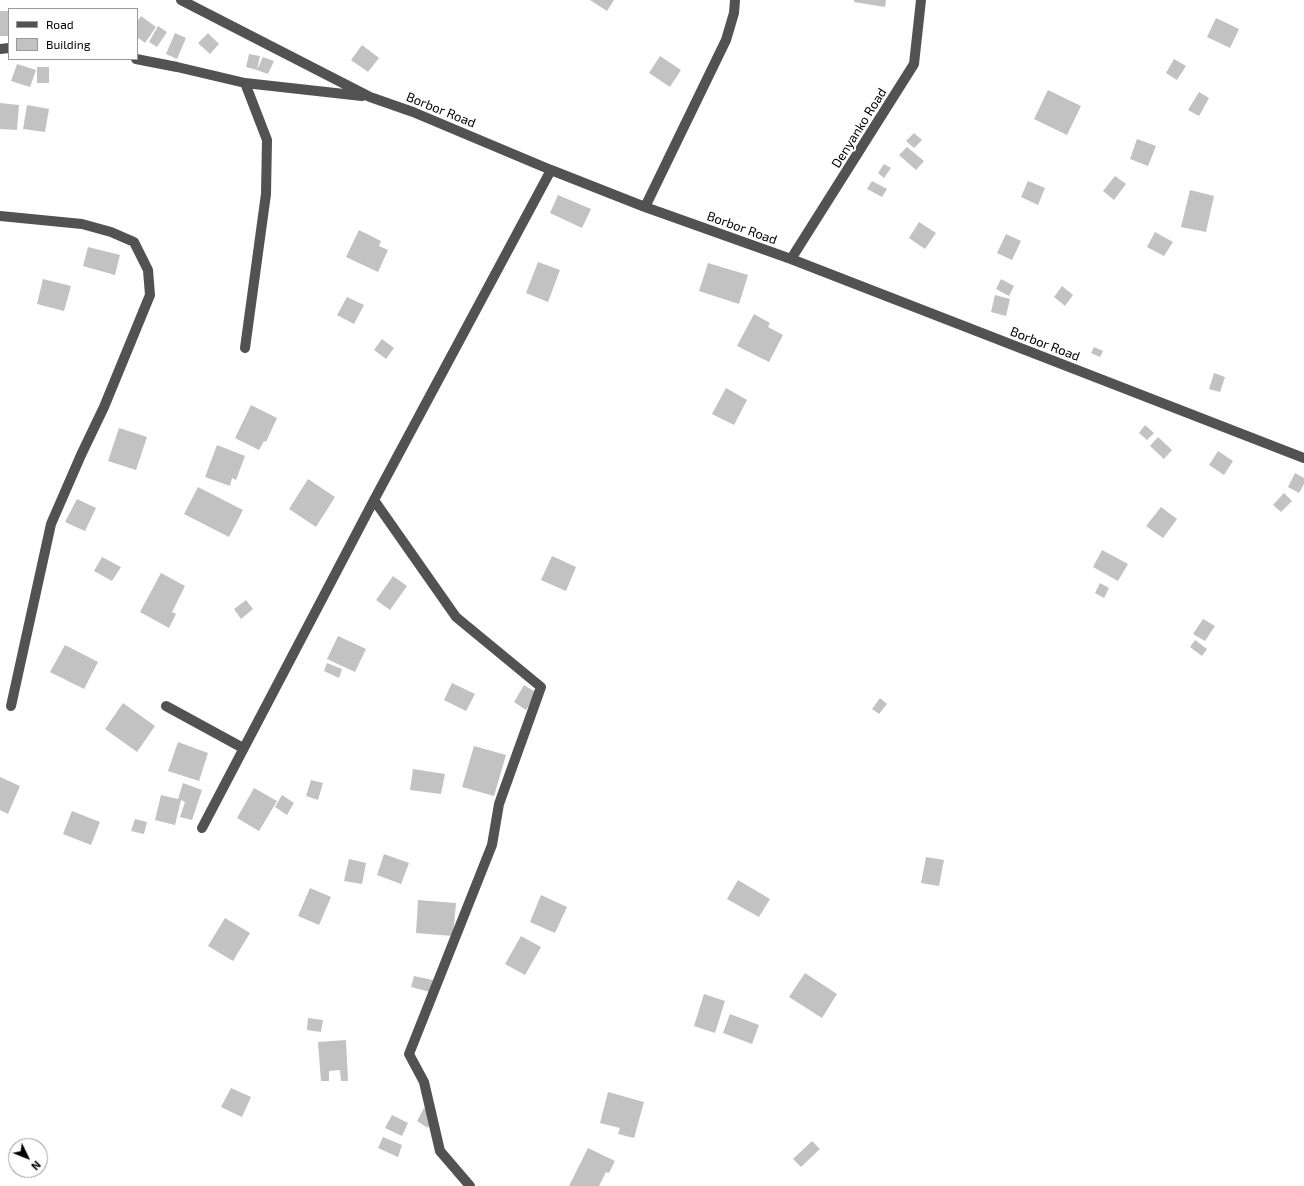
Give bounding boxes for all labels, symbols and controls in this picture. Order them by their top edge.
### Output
legend [8,8,138,60]
text: Road [46,17,74,31]
text: Building [46,37,90,51]
street label: Denyanko Road [828,85,890,171]
street label: Borbor Road [404,89,478,131]
street label: Borbor Road [705,208,779,248]
street label: Borbor Road [1008,324,1082,364]
north arrow [8,1138,48,1178]
text: N [29,1158,44,1173]

